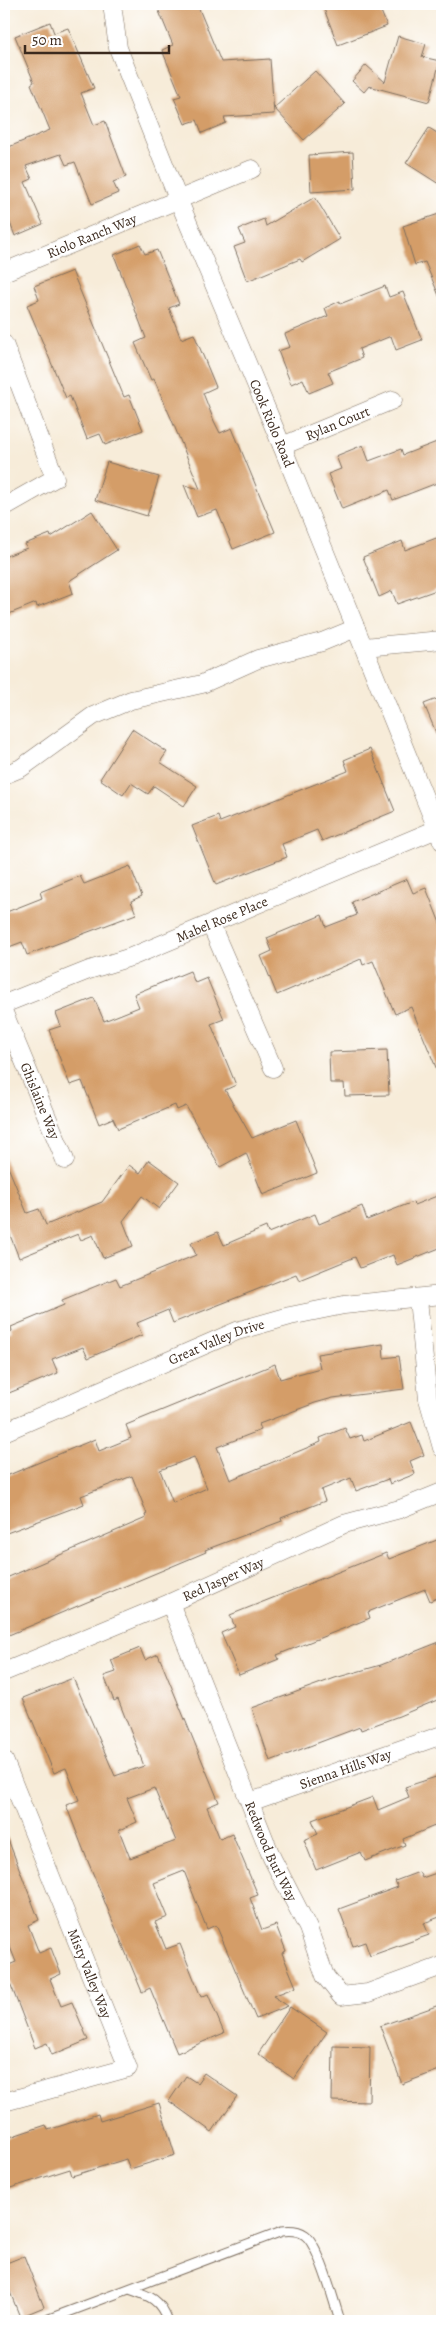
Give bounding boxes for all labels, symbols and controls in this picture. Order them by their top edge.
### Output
scale bar [25,22,169,54]
text: 50 m [32,30,62,50]
street label: Riolo Ranch Way [44,209,140,263]
street label: Cook Riolo Road [245,376,299,471]
street label: Rylan Court [303,402,373,445]
street label: Mabel Rose Place [173,892,271,947]
street label: Ghislaine Way [16,1060,65,1143]
street label: Great Valley Drive [166,1315,267,1370]
street label: Red Jasper Way [180,1552,268,1606]
street label: Sienna Hills Way [297,1744,395,1794]
street label: Redwood Burl Way [240,1798,302,1905]
street label: Misty Valley Way [63,1926,116,2022]

